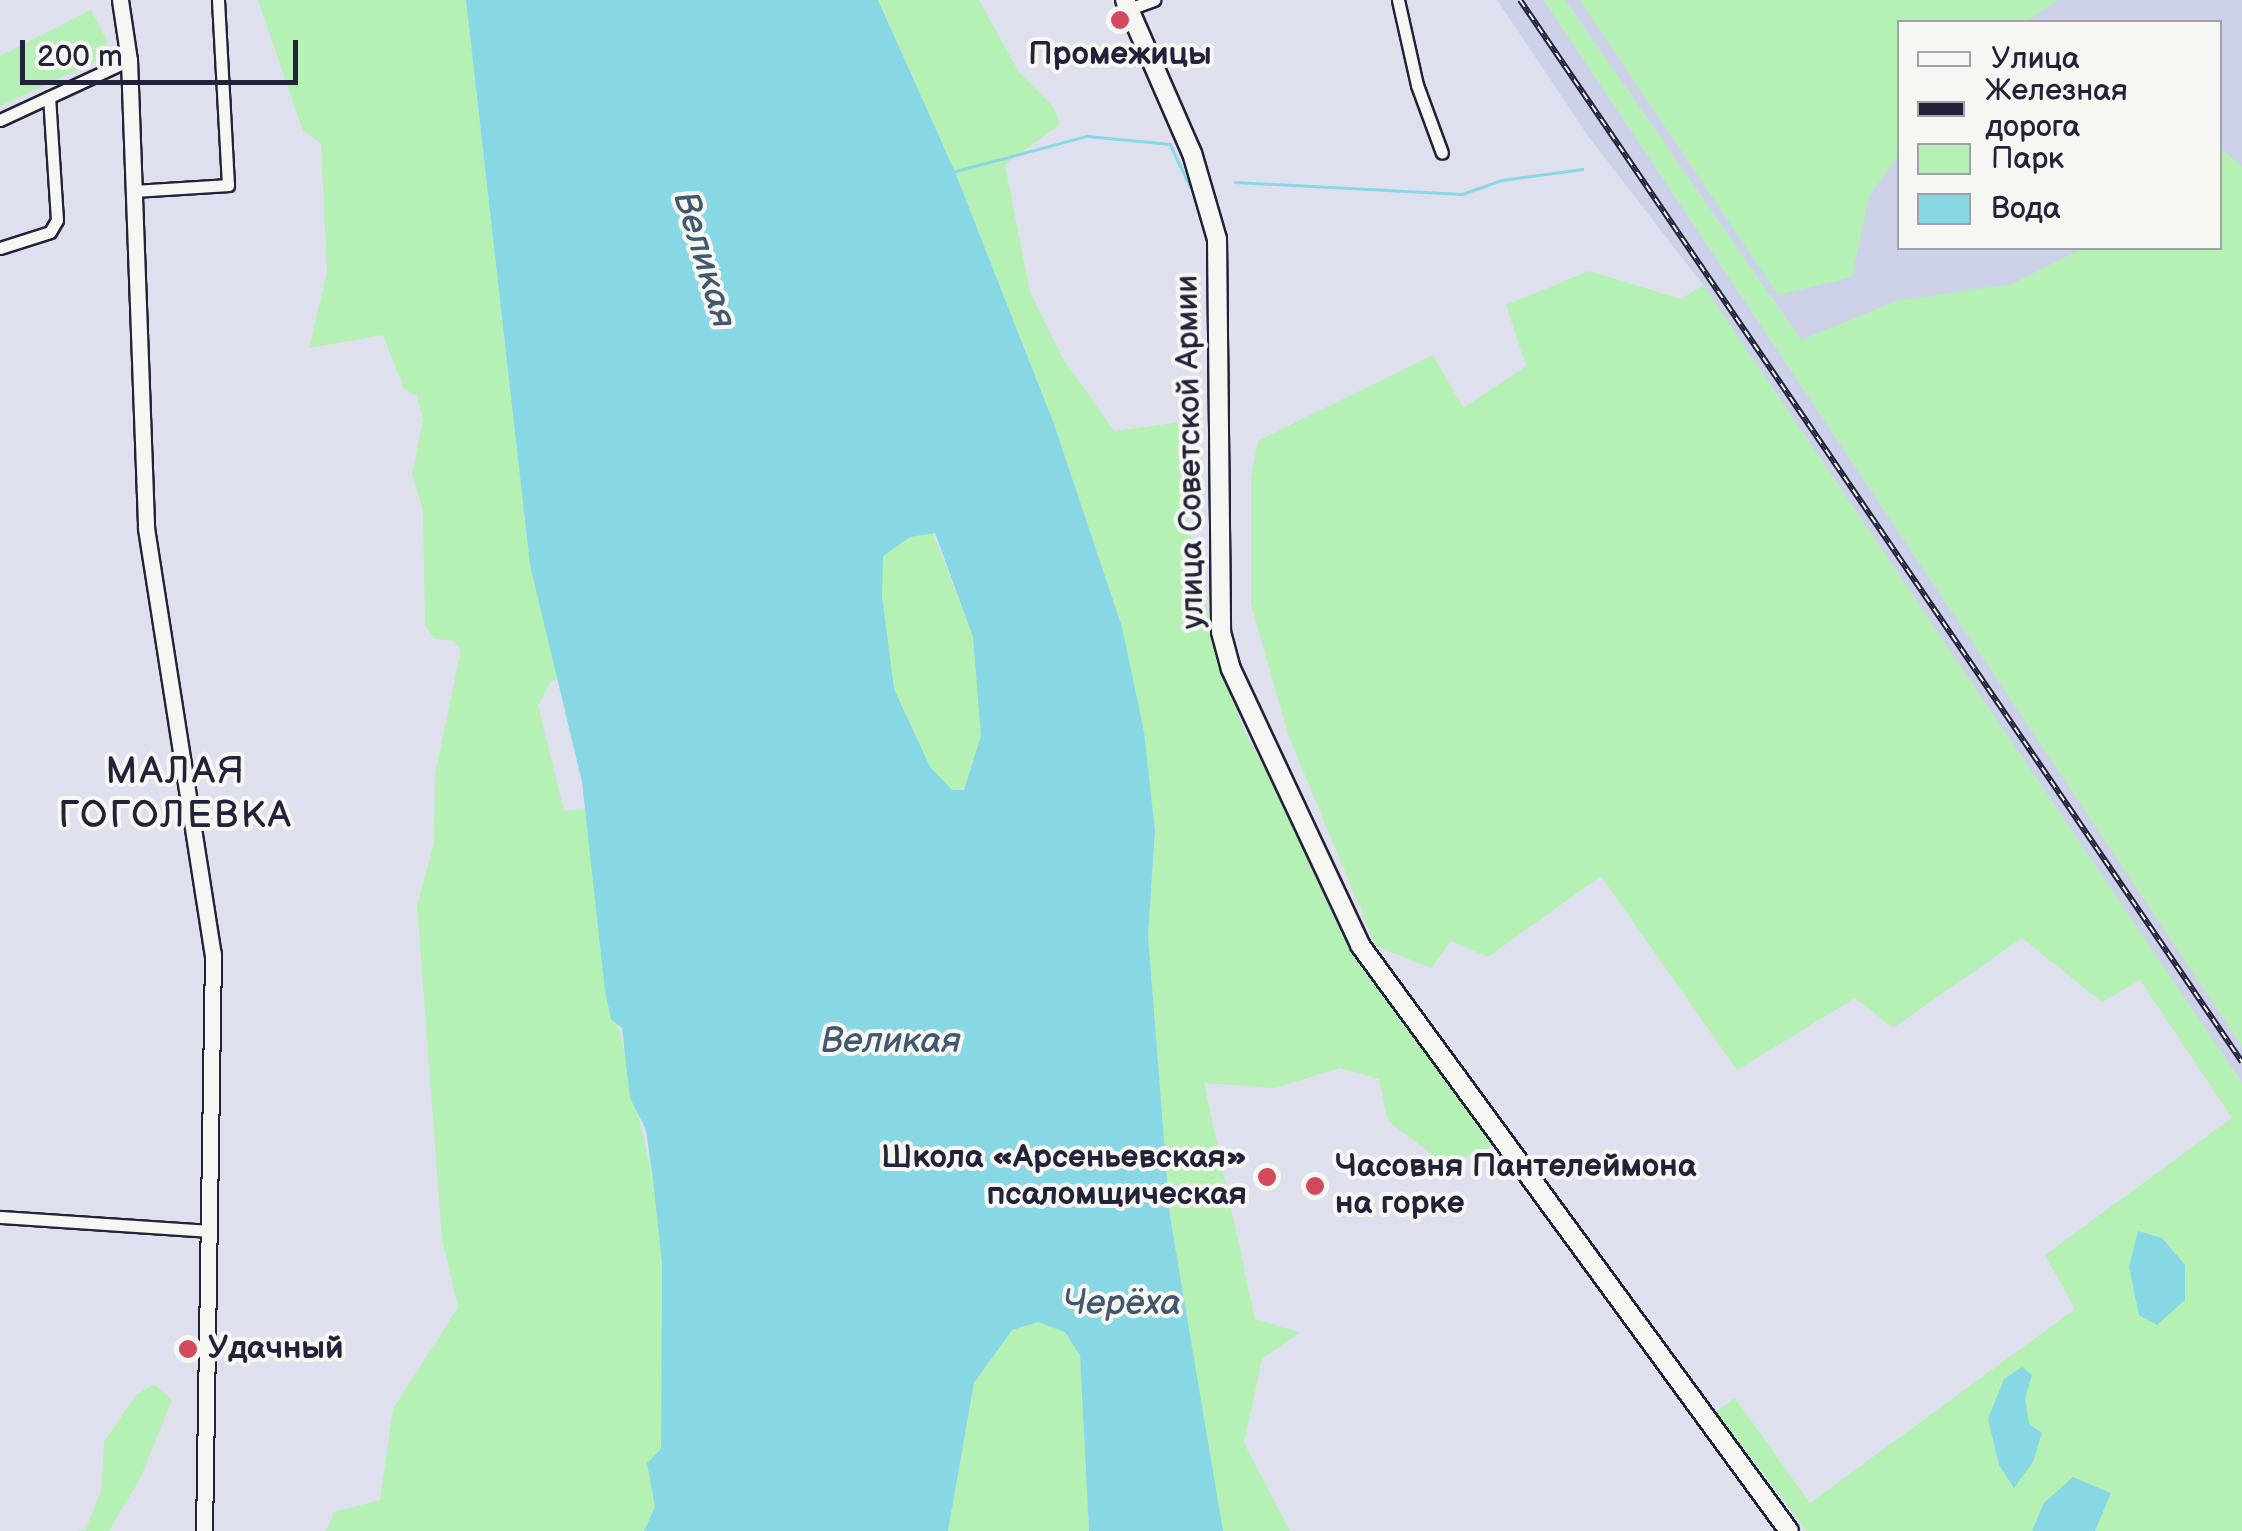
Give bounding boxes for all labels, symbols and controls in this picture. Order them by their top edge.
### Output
marker: Промежицы [1109,9,1131,31]
scale bar [25,20,302,82]
legend [1897,20,2222,250]
place label: Промежицы [1028,36,1212,74]
text: 200 m [37,39,123,75]
text: Улица [1991,41,2080,77]
text: Железная дорога [1985,73,2128,145]
text: Парк [1991,141,2064,177]
water label: Великая [663,187,745,333]
text: Вода [1991,191,2061,227]
street label: улица Советской Армии [1169,274,1213,630]
district label: МАЛАЯ ГОГОЛЕВКА [59,749,293,838]
water label: Великая [821,1021,961,1063]
place label: Школа «Арсеньевская» псаломщическая [881,1140,1247,1215]
place label: Часовня Пантелеймона на горке [1335,1149,1696,1224]
marker: Школа «Арсеньевская» псаломщическая [1256,1166,1278,1188]
marker: Часовня Пантелеймона на горке [1304,1175,1326,1197]
water label: Черёха [1063,1283,1181,1325]
place label: Удачный [208,1330,344,1368]
marker: Удачный [177,1338,199,1360]

